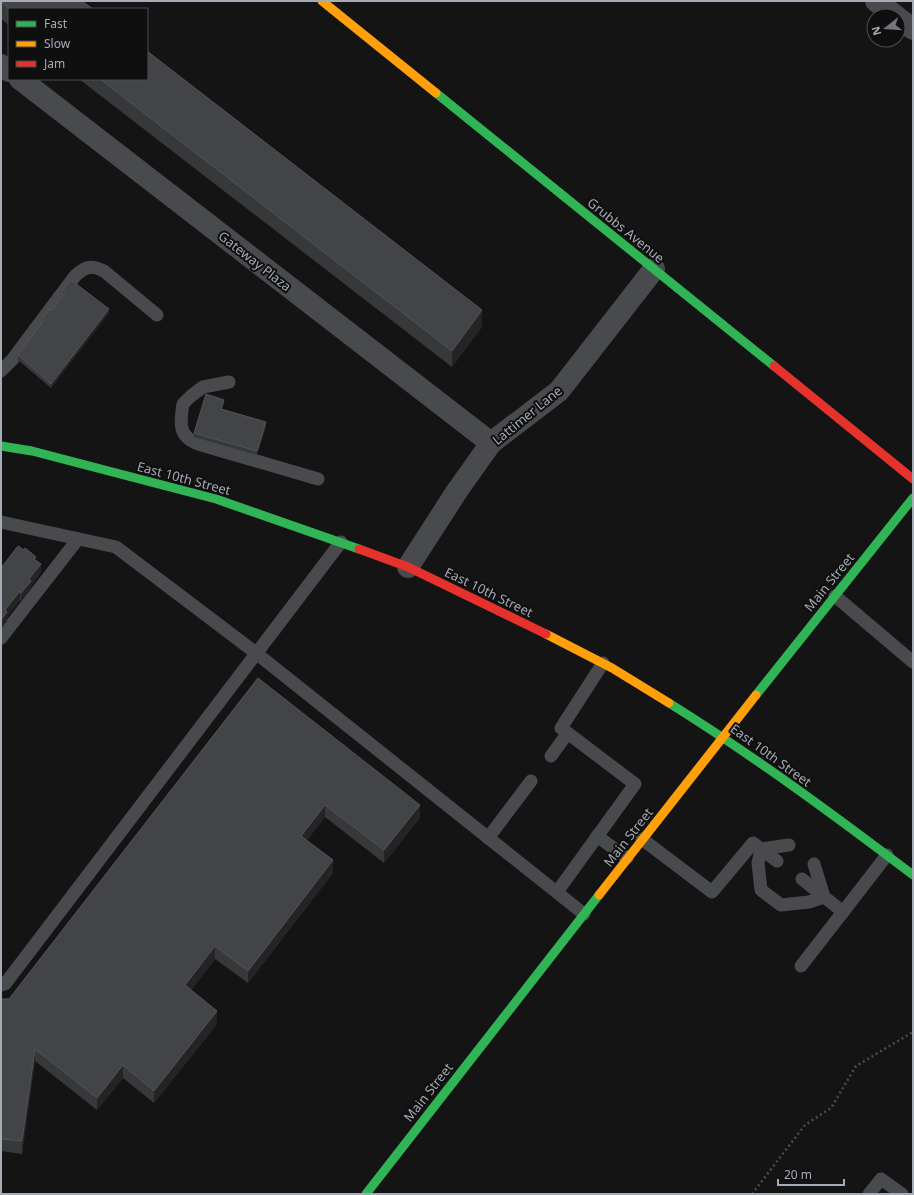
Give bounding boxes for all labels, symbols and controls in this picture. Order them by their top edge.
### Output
legend [8,8,148,80]
north arrow [866,8,906,48]
text: Fast [44,15,68,32]
text: N [867,25,884,38]
text: Slow [44,35,71,52]
text: Jam [43,55,65,72]
street label: Grubbs Avenue [584,193,668,267]
street label: Gateway Plaza [215,227,295,295]
street label: Lattimer Lane [488,381,566,449]
street label: East 10th Street [135,457,233,499]
street label: Main Street [800,549,858,615]
street label: East 10th Street [442,563,536,621]
street label: East 10th Street [727,719,815,791]
street label: Main Street [599,804,657,870]
street label: Main Street [399,1059,457,1125]
scale bar [778,1161,844,1187]
text: 20 m [784,1166,812,1183]

